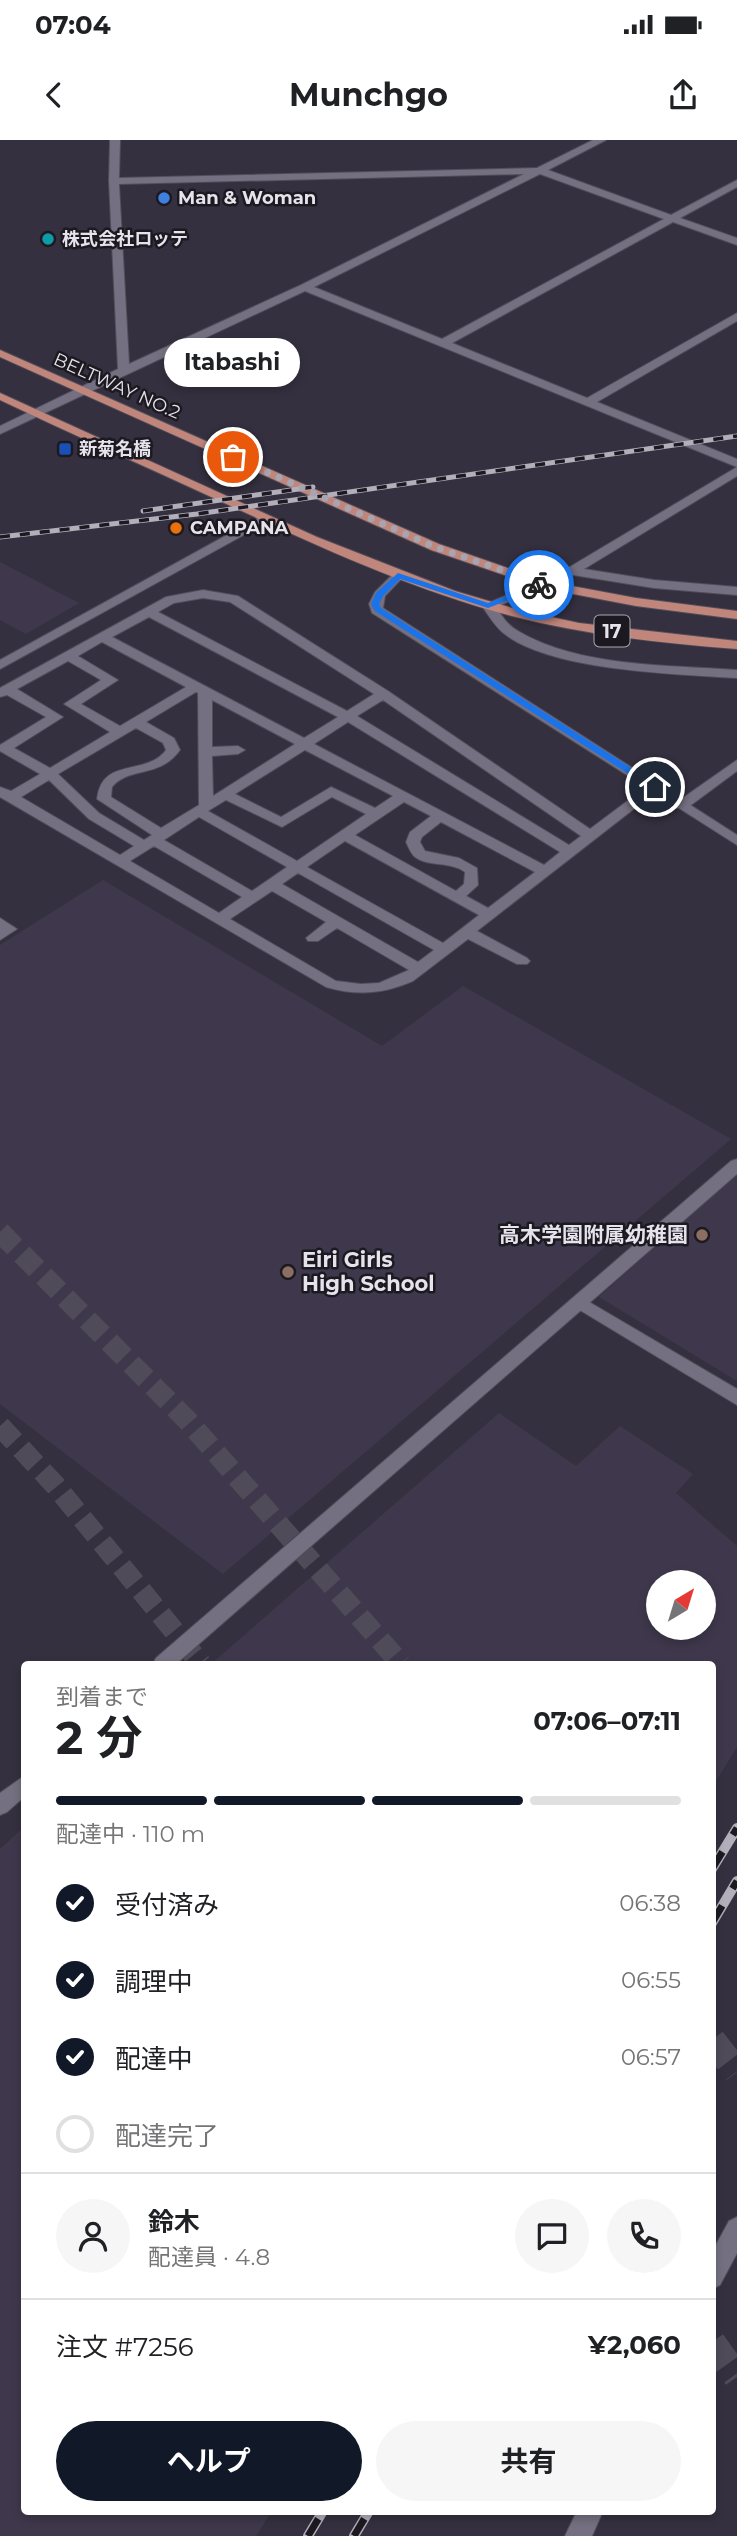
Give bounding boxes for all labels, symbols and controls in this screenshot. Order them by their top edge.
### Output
text: 07:04 [35,9,111,41]
text: Munchgo [289,75,448,114]
icon: back [35,76,73,114]
icon: share [664,76,702,114]
place label: Man & Woman [178,187,316,209]
marker: Man & Woman [156,190,172,206]
place label: 株式会社ロッテ [62,228,188,250]
marker: 株式会社ロッテ [40,231,56,247]
callout: Itabashi [165,338,301,387]
street label: BELTWAY NO.2 [50,348,184,424]
text: Itabashi [184,348,280,376]
pin [203,427,263,487]
place label: 新菊名橋 [79,438,151,460]
icon: bag [214,438,252,476]
marker: 新菊名橋 [57,441,73,457]
place label: CAMPANA [190,517,288,539]
marker: CAMPANA [168,520,184,536]
courier [504,550,574,620]
icon: bike [520,566,558,604]
road number: 17 [594,616,630,646]
pin [625,757,685,817]
icon: home [636,768,674,806]
place label: 高木学園附属幼稚園 [499,1222,688,1247]
marker: 高木学園附属幼稚園 [694,1227,710,1243]
place label: Eiri Girls High School [302,1247,435,1296]
marker: Eiri Girls High School [280,1264,296,1280]
north arrow [646,1570,716,1640]
map controls [646,1570,716,1640]
text: 到着まで [56,1683,148,1711]
text: 07:06–07:11 [533,1705,681,1737]
text: 2 分 [56,1709,142,1766]
text: 配達中 · 110 m [56,1820,205,1848]
icon: check [56,1884,94,1922]
text: 受付済み [115,1889,219,1921]
text: 06:38 [619,1889,681,1917]
icon: check [56,1961,94,1999]
text: 調理中 [115,1966,193,1998]
text: 06:55 [621,1966,681,1994]
icon: check [56,2038,94,2076]
text: 配達中 [115,2043,193,2075]
text: 06:57 [621,2043,681,2071]
text: 配達完了 [115,2120,219,2152]
button: person [56,2199,130,2273]
button: chat [515,2199,589,2273]
button: phone [607,2199,681,2273]
text: 鈴木 [148,2206,200,2238]
text: 配達員 · 4.8 [148,2243,270,2271]
text: ¥2,060 [588,2329,681,2361]
text: 注文 #7256 [56,2331,194,2363]
button: ヘルプ [56,2421,362,2501]
button: 共有 [376,2421,681,2501]

